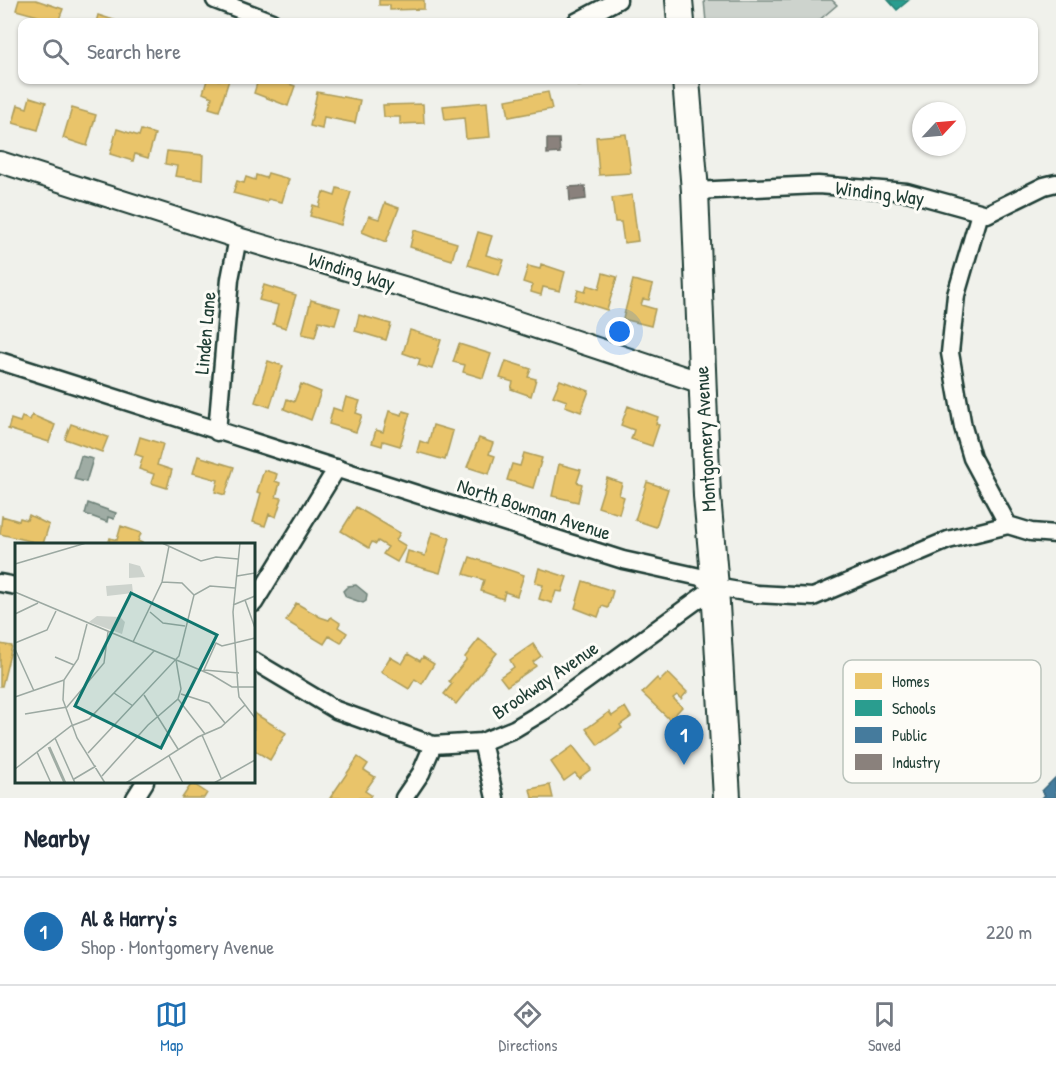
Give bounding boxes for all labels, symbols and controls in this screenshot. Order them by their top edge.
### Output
search box [18,18,1038,84]
icon: search [39,35,72,68]
text: Search here [87,36,181,66]
north arrow [912,102,966,156]
street label: Winding Way [834,174,926,211]
street label: Winding Way [306,245,399,296]
street label: Linden Lane [187,291,222,375]
your location [605,317,634,346]
street label: Montgomery Avenue [687,365,722,513]
street label: North Bowman Avenue [454,471,614,546]
inset map [15,543,255,783]
street label: Brookway Avenue [486,634,603,725]
legend [843,660,1041,783]
text: Homes [892,670,929,692]
text: Schools [892,697,936,719]
pin: 1 [664,716,704,765]
text: Public [892,724,928,746]
text: Industry [892,751,940,773]
text: Nearby [24,820,90,855]
text: Al & Harry's [81,903,177,933]
text: 1 [40,918,47,945]
text: 220 m [986,918,1032,945]
text: Shop · Montgomery Avenue [81,933,274,960]
tab: Map [155,998,188,1056]
tab: Directions [499,998,557,1056]
tab: Saved [868,998,901,1056]

